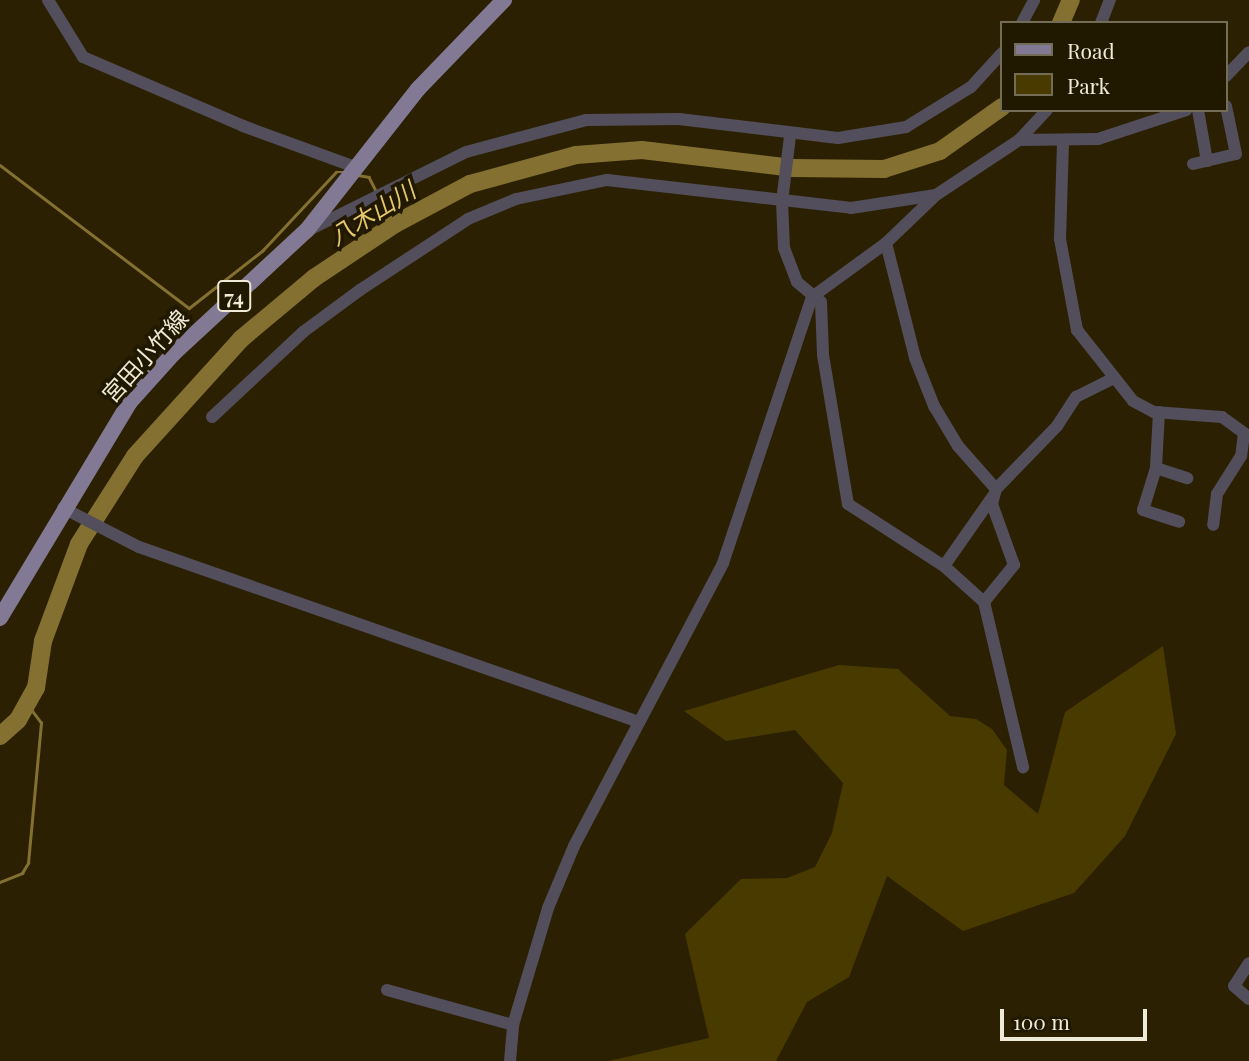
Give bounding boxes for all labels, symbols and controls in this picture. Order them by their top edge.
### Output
legend [1000,21,1228,112]
text: Road [1067,36,1115,64]
text: Park [1067,71,1110,99]
water label: 八木山川 [324,175,420,251]
road number: 74 [216,278,252,314]
street label: 宮田小竹線 [96,304,194,408]
scale bar [1004,995,1151,1038]
text: 100 m [1013,1007,1070,1035]

